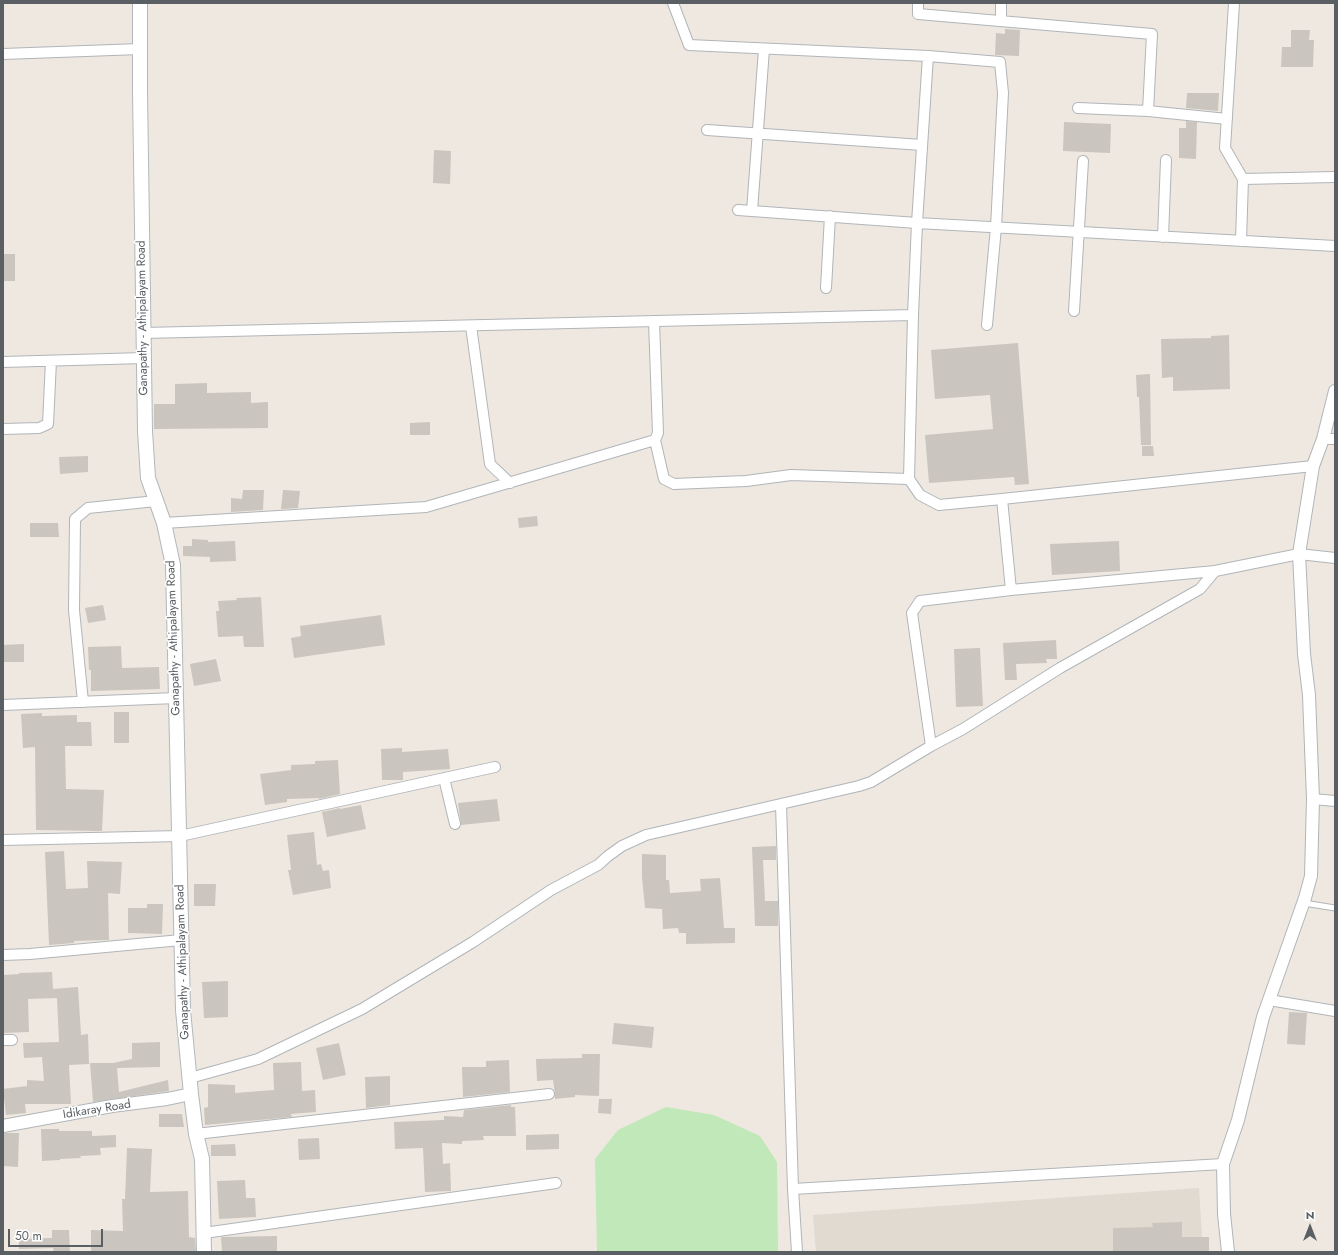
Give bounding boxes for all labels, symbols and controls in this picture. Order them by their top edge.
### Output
street label: Ganapathy - Athipalayam Road [134,240,152,396]
street label: Ganapathy - Athipalayam Road [164,560,184,716]
street label: Ganapathy - Athipalayam Road [173,884,193,1040]
street label: Idikaray Road [62,1098,132,1122]
north arrow [1290,1207,1330,1247]
text: N [1306,1207,1314,1223]
scale bar [10,1221,105,1247]
text: 50 m [15,1227,42,1245]

